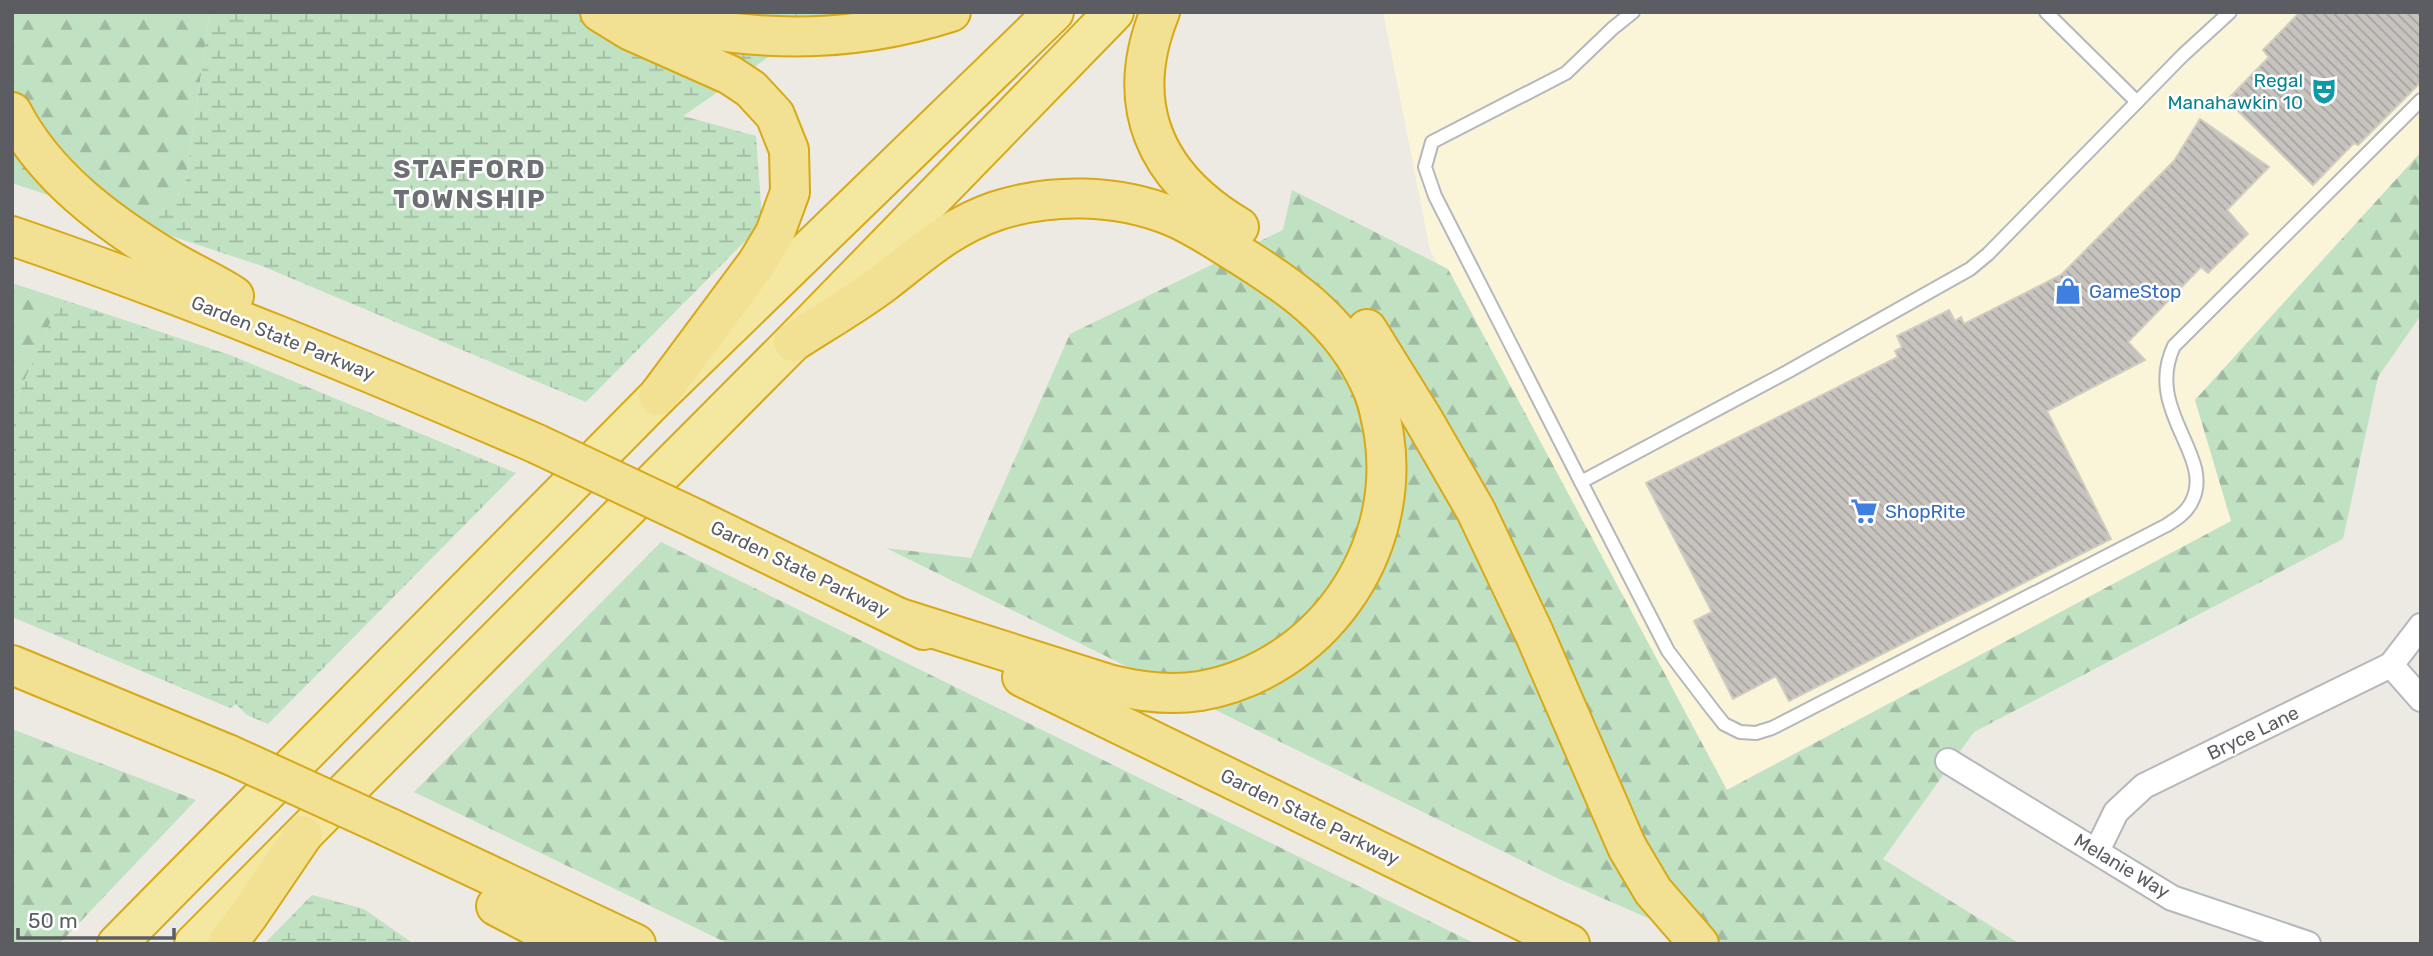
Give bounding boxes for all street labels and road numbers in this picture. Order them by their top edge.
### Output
street label: Garden State Parkway [188,291,378,385]
street label: Garden State Parkway [707,516,893,622]
street label: Bryce Lane [2203,701,2303,765]
street label: Garden State Parkway [1217,764,1403,870]
street label: Melanie Way [2070,828,2174,904]

